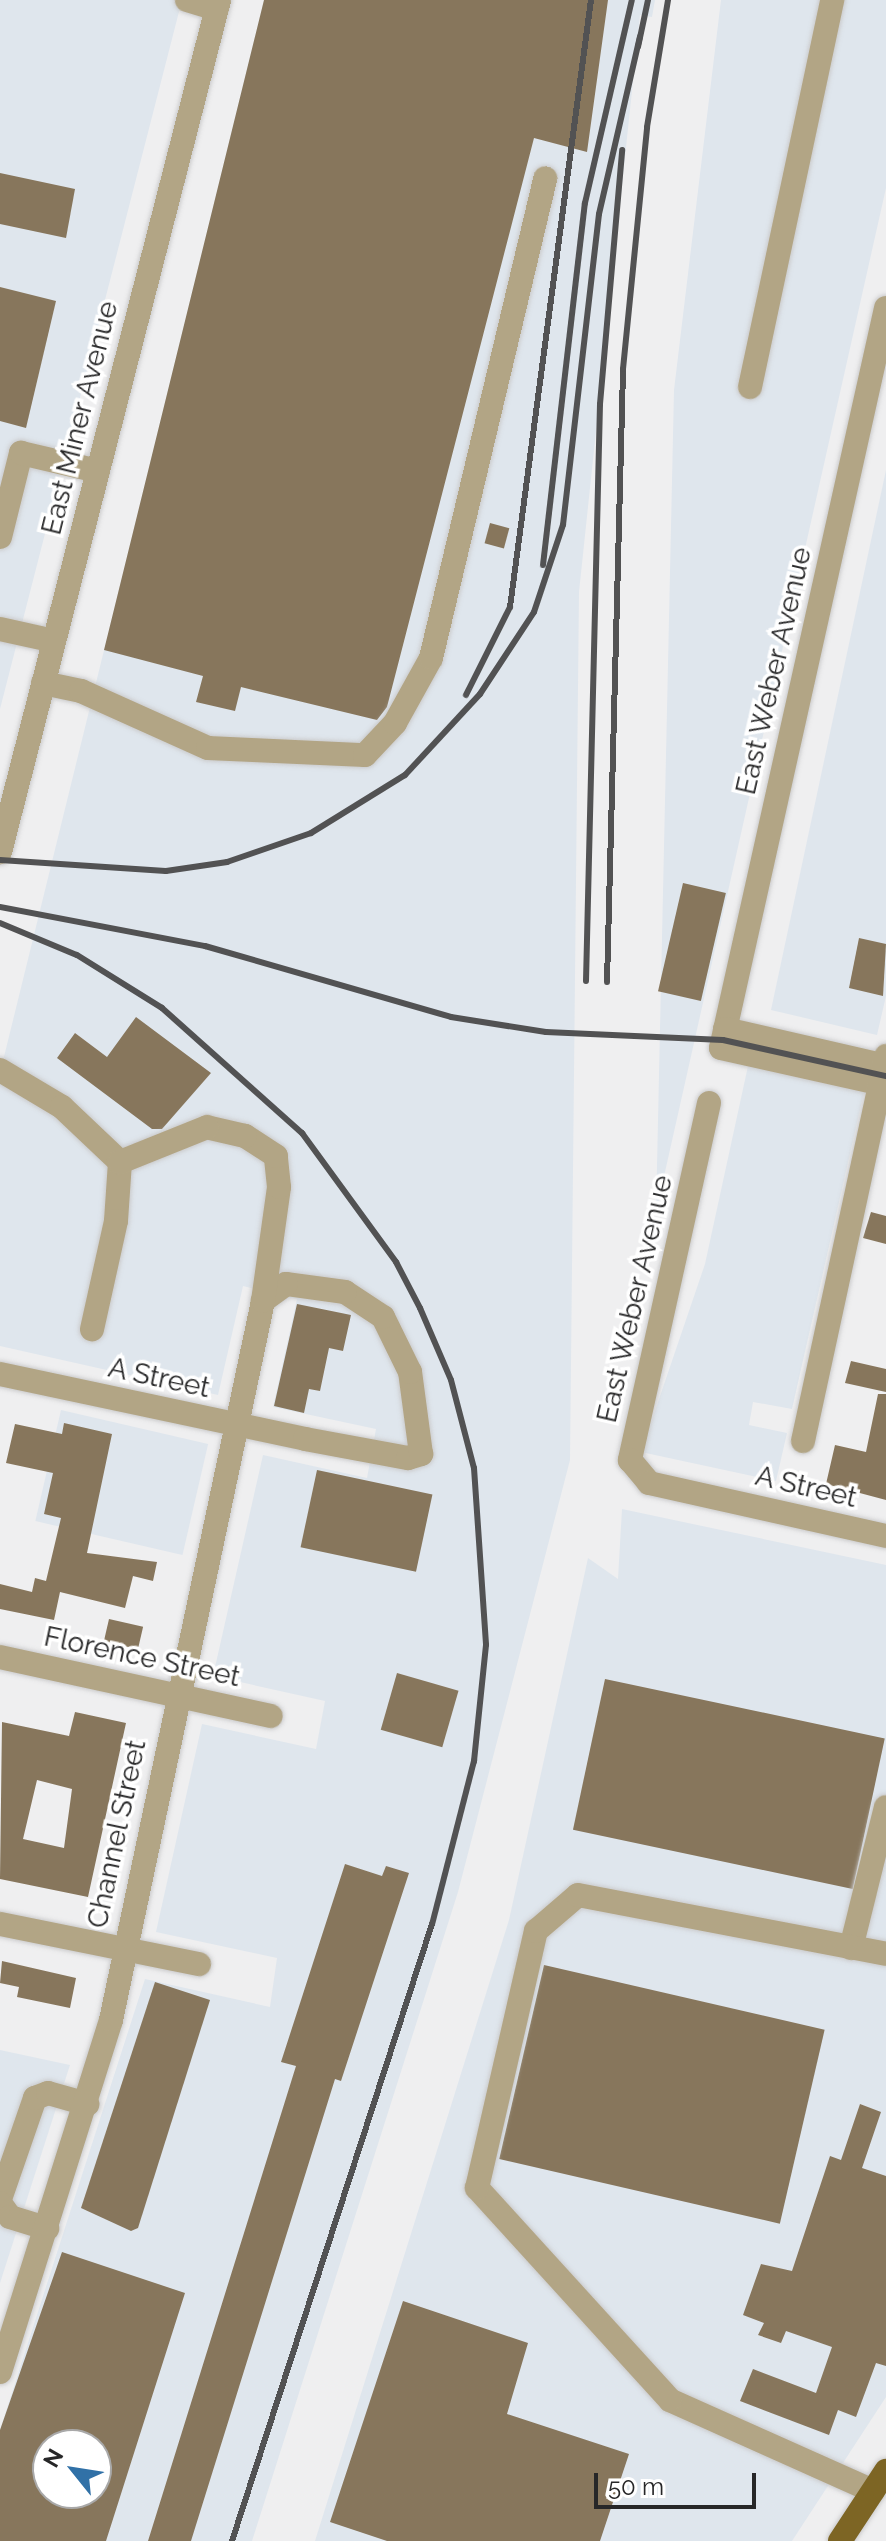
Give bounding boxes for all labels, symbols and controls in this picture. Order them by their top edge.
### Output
street label: East Miner Avenue [35,297,125,539]
street label: East Weber Avenue [729,543,819,799]
street label: East Weber Avenue [590,1171,680,1427]
street label: A Street [105,1351,213,1405]
street label: A Street [752,1459,860,1515]
street label: Florence Street [41,1620,243,1694]
street label: Channel Street [81,1736,153,1932]
north arrow [32,2429,112,2509]
text: N [37,2444,68,2472]
scale bar [598,2457,760,2507]
text: 50 m [608,2472,664,2501]

